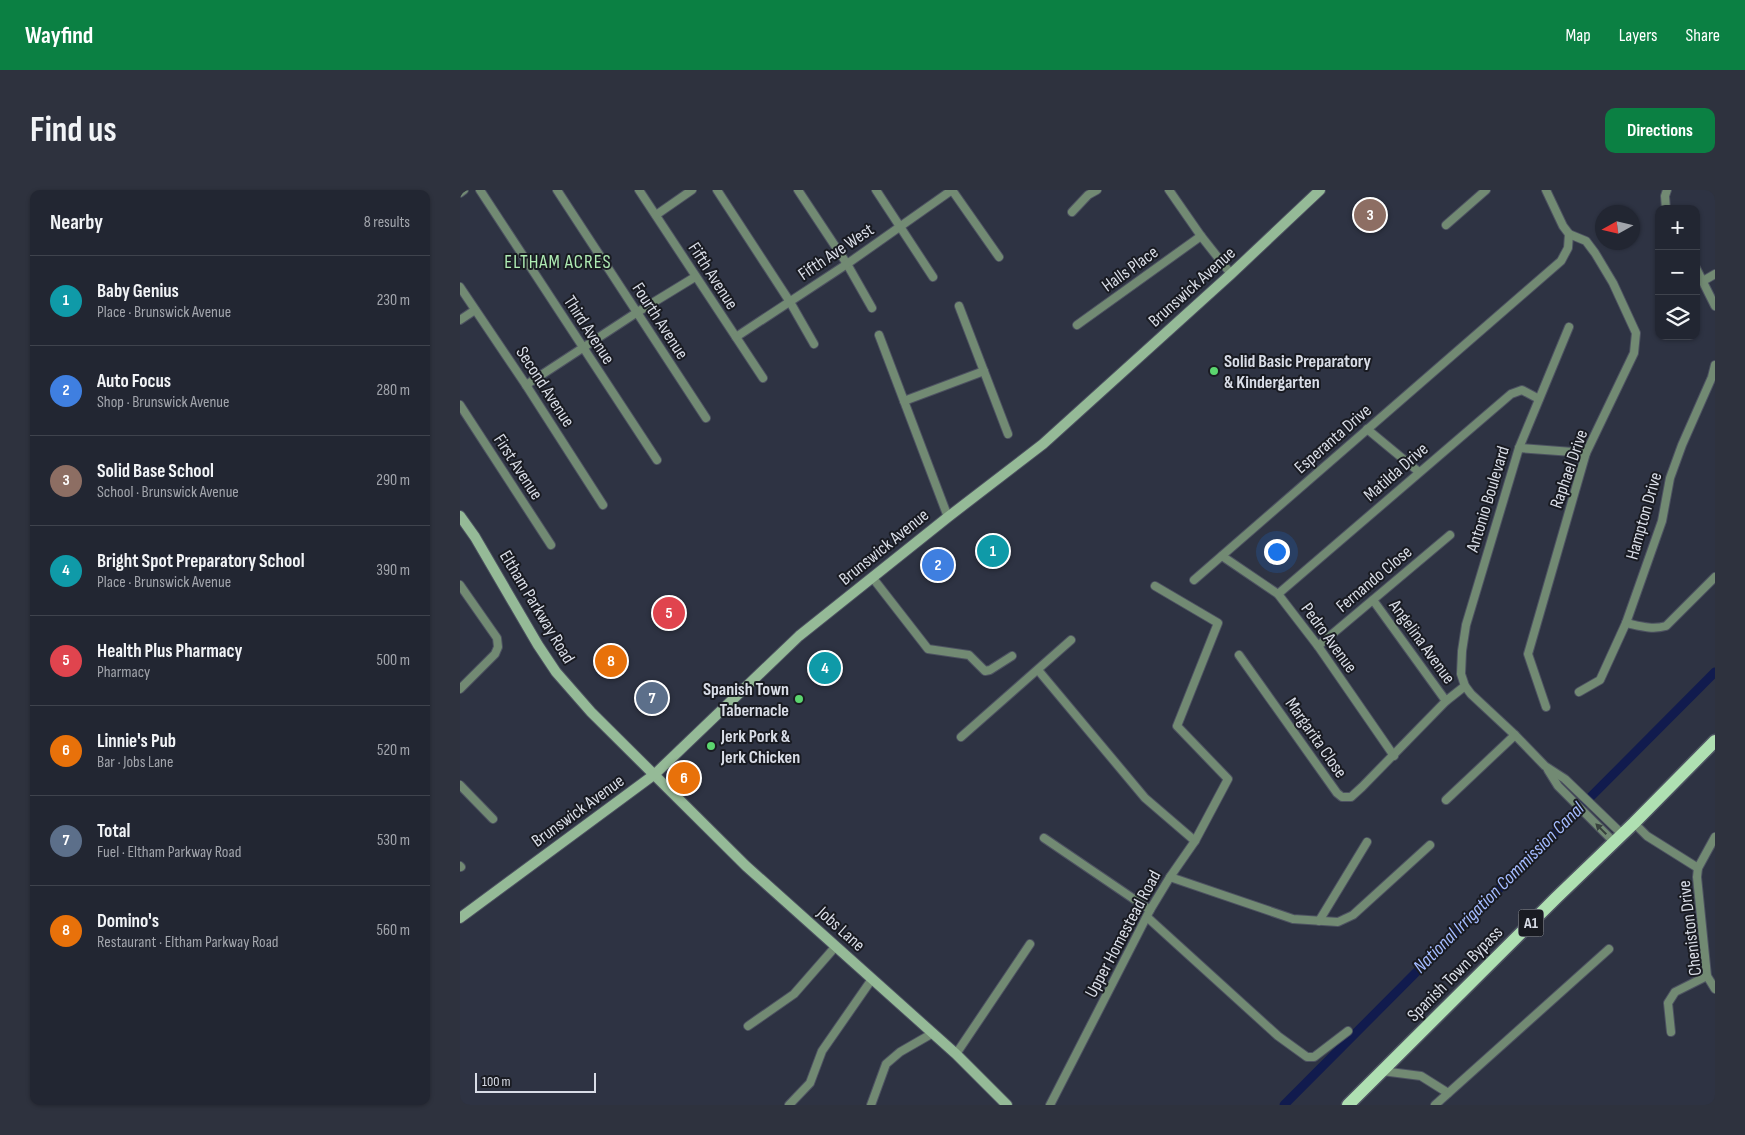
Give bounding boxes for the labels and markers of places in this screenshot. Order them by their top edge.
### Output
pin: 3 [1354,196,1386,234]
place label: Solid Basic Preparatory & Kindergarten [1224,351,1372,393]
marker: Solid Basic Preparatory & Kindergarten [1208,365,1220,377]
pin: 1 [977,532,1009,570]
pin: 2 [922,546,954,584]
pin: 5 [653,594,685,632]
pin: 8 [595,642,627,680]
pin: 4 [809,649,841,687]
pin: 7 [636,679,668,717]
place label: Spanish Town Tabernacle [703,679,789,721]
marker: Spanish Town Tabernacle [793,693,805,705]
place label: Jerk Pork & Jerk Chicken [720,726,800,768]
marker: Jerk Pork & Jerk Chicken [705,740,717,752]
pin: 6 [668,759,700,797]

